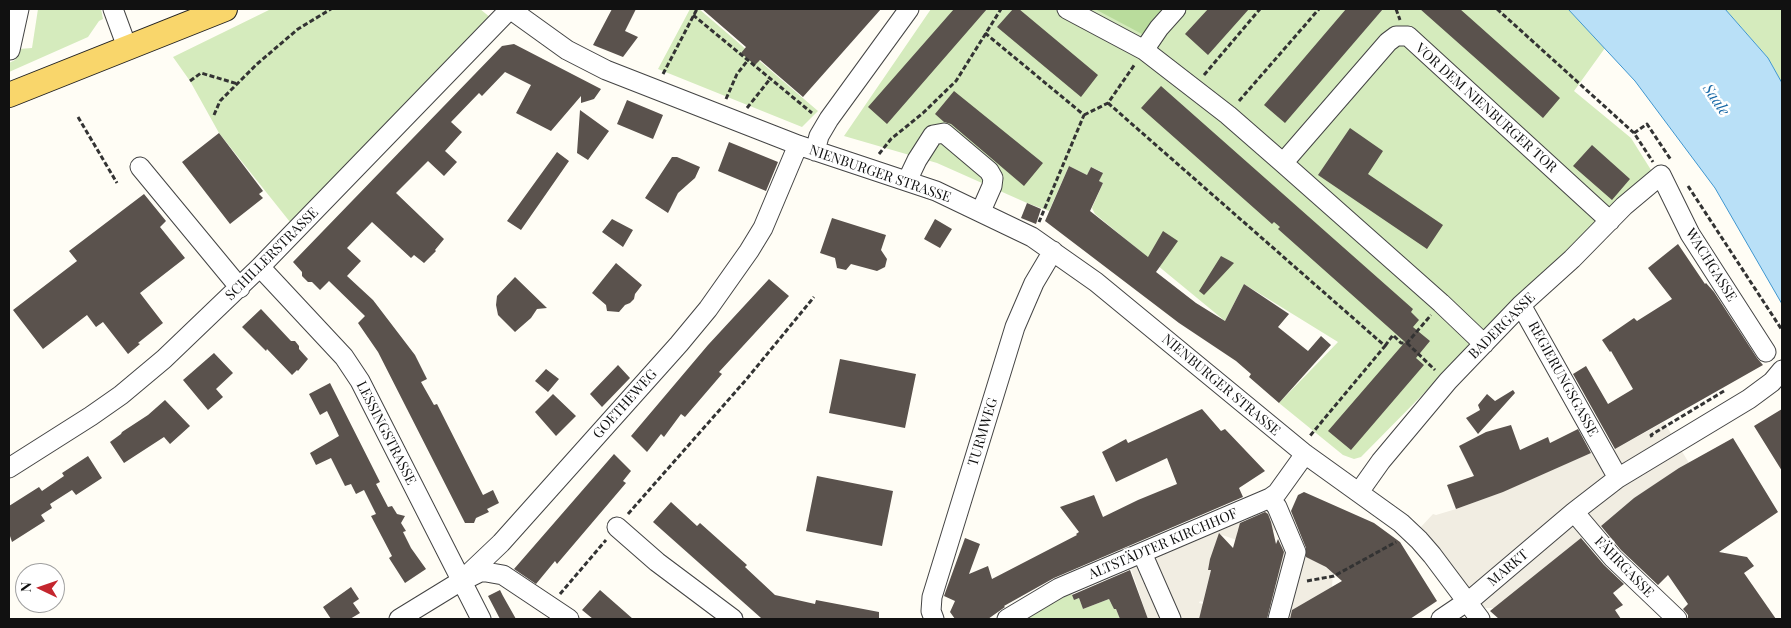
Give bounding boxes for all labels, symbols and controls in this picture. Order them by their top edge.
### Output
street label: VOR DEM NIENBURGER TOR [1412,40,1560,176]
water label: Saale [1699,81,1733,119]
street label: NIENBURGER STRASSE [807,142,953,206]
street label: SCHILLERSTRASSE [222,204,322,304]
street label: WACHGASSE [1682,225,1740,305]
street label: BADERGASSE [1465,289,1539,363]
street label: REGIERUNGSGASSE [1524,319,1602,439]
street label: NIENBURGER STRASSE [1159,331,1283,439]
street label: GOETHEWEG [589,366,661,442]
street label: LESSINGSTRASSE [353,378,419,488]
street label: TURMWEG [965,396,1001,468]
street label: ALTSTÄDTER KIRCHHOF [1086,505,1240,583]
street label: FÄHRGASSE [1591,533,1657,601]
street label: MARKT [1484,546,1532,590]
north arrow [15,563,65,613]
text: N [16,582,35,593]

